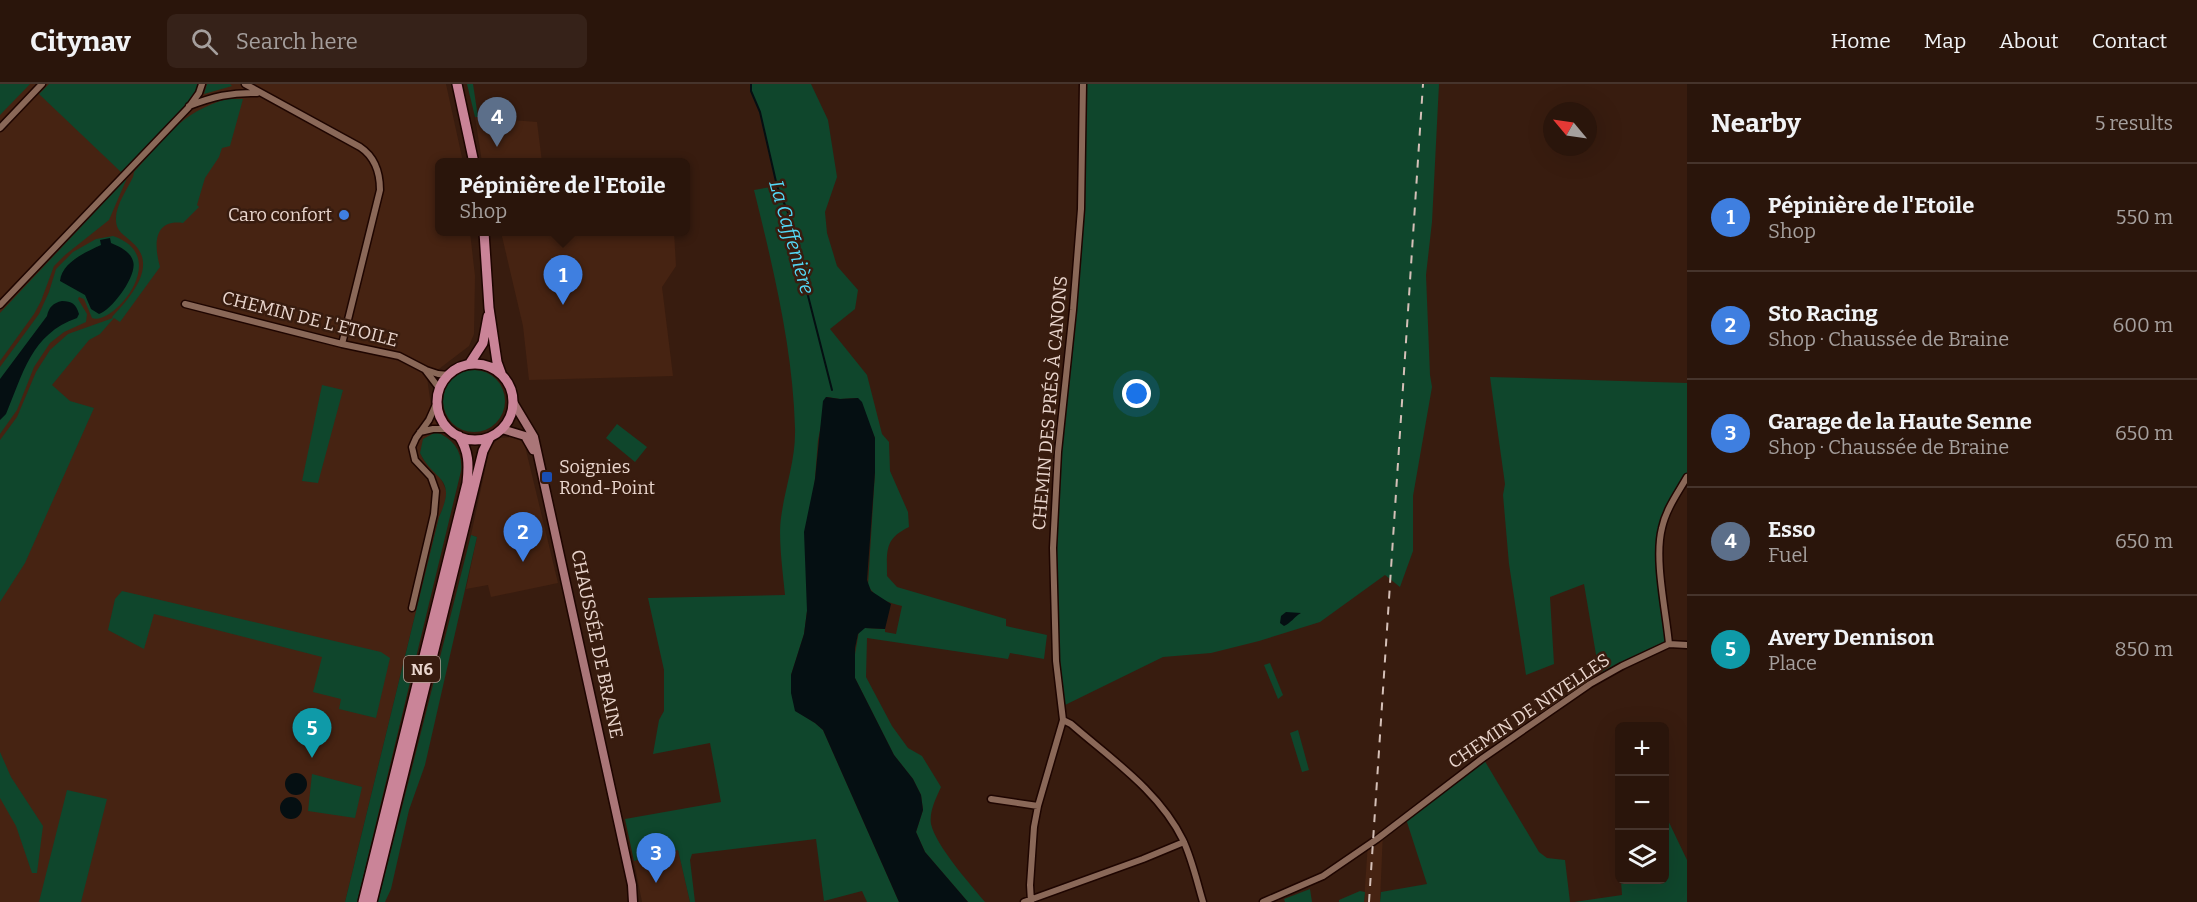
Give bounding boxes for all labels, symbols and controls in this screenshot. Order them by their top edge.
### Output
search box [167,14,587,68]
text: Citynav [30,25,131,58]
icon: search [188,25,221,58]
text: Search here [236,28,358,55]
text: Home [1831,28,1891,54]
text: Map [1924,28,1966,54]
text: About [1999,28,2059,54]
text: Contact [2092,28,2167,54]
pin: 4 [478,98,516,147]
north arrow [1543,102,1597,156]
text: Nearby [1711,108,1801,139]
text: 5 results [2095,111,2173,135]
popup [435,158,690,236]
text: Pépinière de l'Etoile [459,172,666,199]
water label: La Caffenière [764,177,820,297]
text: Pépinière de l'Etoile [1768,192,1974,219]
text: Shop [459,199,507,223]
place label: Caro confort [228,204,332,226]
text: 1 [1726,205,1735,229]
text: 550 m [2116,205,2173,229]
marker: Caro confort [337,208,351,222]
text: Shop [1768,219,1816,243]
pin: 1 [544,256,582,305]
street label: CHEMIN DES PRÉS À CANONS [1027,275,1072,531]
street label: CHEMIN DE L'ETOILE [220,286,400,352]
text: Sto Racing [1768,300,1878,327]
text: 2 [1725,313,1736,337]
text: 600 m [2113,313,2173,337]
text: Shop · Chaussée de Braine [1768,327,2009,351]
your location [1122,379,1151,408]
text: Garage de la Haute Senne [1768,408,2032,435]
text: 3 [1725,421,1736,445]
text: 650 m [2115,421,2173,445]
text: Shop · Chaussée de Braine [1768,435,2009,459]
place label: Soignies Rond-Point [559,456,656,499]
marker: Soignies Rond-Point [540,470,554,484]
pin: 2 [504,512,542,562]
text: Esso [1768,516,1815,543]
text: 4 [1724,529,1737,553]
text: 650 m [2115,529,2173,553]
text: Fuel [1768,543,1808,567]
street label: CHAUSSÉE DE BRAINE [566,547,629,740]
text: Avery Dennison [1768,624,1934,651]
text: 5 [1725,637,1736,661]
text: 850 m [2114,637,2173,661]
street label: CHEMIN DE NIVELLES [1444,649,1614,773]
text: Place [1768,651,1817,675]
road number: N6 [404,656,440,682]
pin: 5 [292,708,332,758]
map controls [1615,722,1669,884]
button: + [1615,722,1669,776]
button: − [1615,776,1669,830]
button: layers [1615,830,1669,884]
pin: 3 [636,834,676,883]

